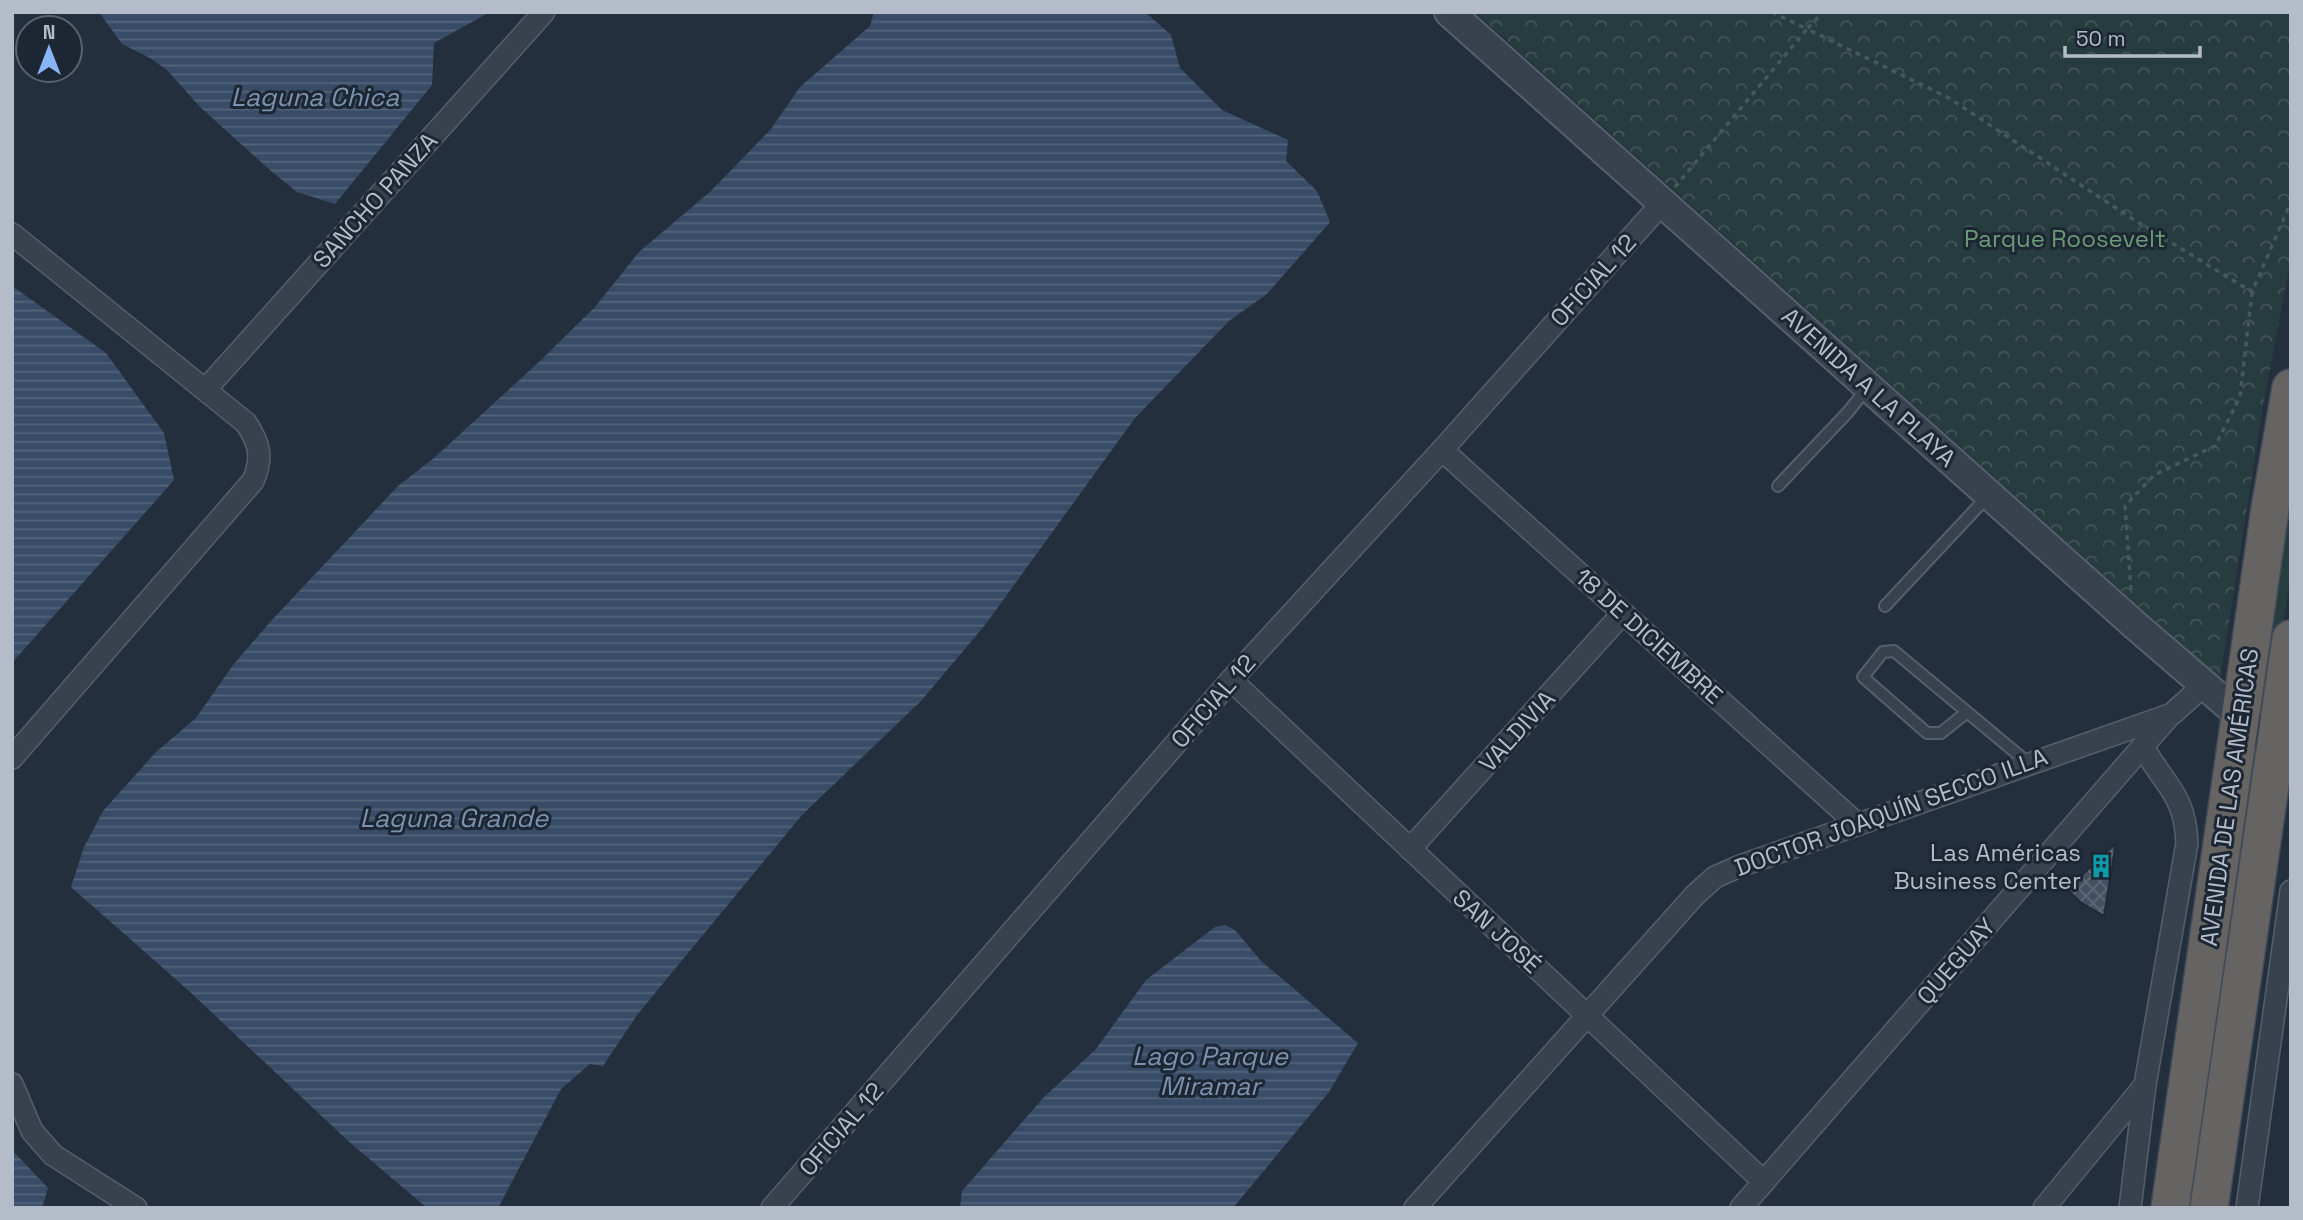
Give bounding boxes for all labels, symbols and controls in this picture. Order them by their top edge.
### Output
north arrow [14,14,84,84]
scale bar [2065,14,2200,58]
text: N [43,20,55,45]
text: 50 m [2076,25,2126,52]
water label: Laguna Chica [231,80,400,114]
street label: SANCHO PANZA [306,126,444,274]
park label: Parque Roosevelt [1964,223,2166,254]
street label: OFICIAL 12 [1543,227,1643,333]
street label: AVENIDA A LA PLAYA [1775,300,1963,474]
street label: 18 DE DICIEMBRE [1569,561,1729,711]
street label: AVENIDA DE LAS AMÉRICAS [2193,646,2265,948]
street label: OFICIAL 12 [1164,648,1262,754]
street label: VALDIVIA [1472,684,1562,778]
street label: DOCTOR JOAQUÍN SECCO ILLA [1730,741,2052,883]
water label: Laguna Grande [360,801,550,835]
place label: Las Américas Business Center [1894,837,2081,896]
building icon: Las Américas Business Center [2087,852,2115,880]
street label: SAN JOSÉ [1446,882,1548,980]
street label: QUEGUAY [1910,911,2002,1011]
water label: Lago Parque Miramar [1132,1039,1290,1103]
street label: OFICIAL 12 [792,1076,890,1182]

